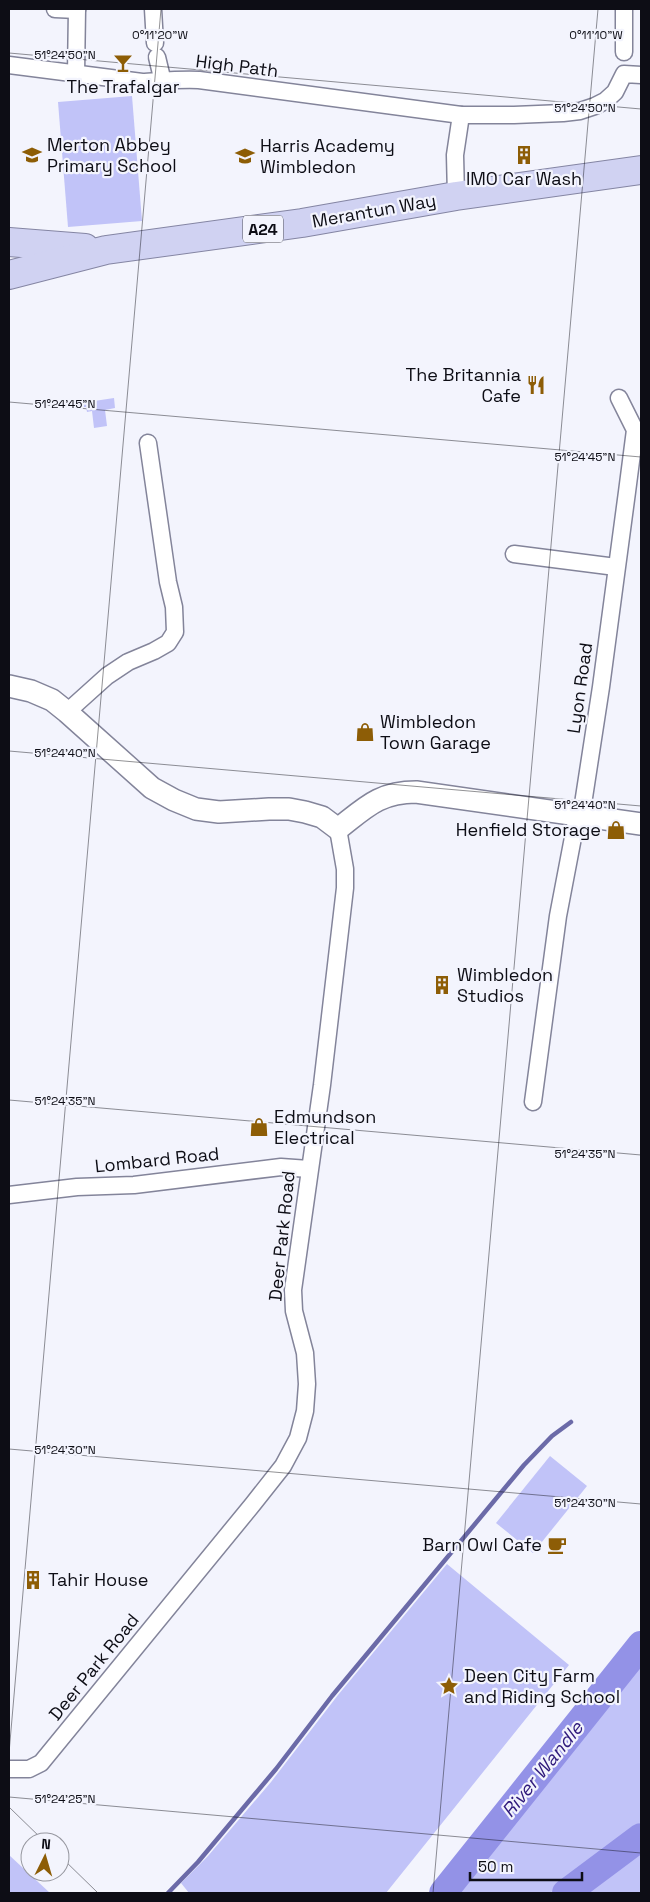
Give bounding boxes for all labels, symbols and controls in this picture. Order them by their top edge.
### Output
text: 0°11'20"W [132,27,188,43]
text: 0°11'10"W [569,27,623,43]
text: 51°24'50"N [34,47,96,63]
street label: High Path [194,49,280,82]
bar icon: The Trafalgar [112,52,134,74]
place label: The Trafalgar [66,75,180,98]
text: 51°24'50"N [554,100,616,116]
place label: Merton Abbey Primary School [47,133,177,177]
place label: Harris Academy Wimbledon [260,134,395,178]
school or university icon: Merton Abbey Primary School [21,144,43,166]
building icon: IMO Car Wash [513,144,535,166]
school or university icon: Harris Academy Wimbledon [234,145,256,167]
place label: IMO Car Wash [466,167,582,190]
street label: Merantun Way [310,188,438,233]
road number: A24 [243,215,283,242]
place label: The Britannia Cafe [406,363,521,407]
restaurant icon: The Britannia Cafe [525,374,547,396]
text: 51°24'45"N [35,396,95,412]
text: 51°24'45"N [555,449,615,465]
street label: Lyon Road [562,641,597,735]
place label: Wimbledon Town Garage [380,710,491,754]
shop icon: Wimbledon Town Garage [354,721,376,743]
text: 51°24'40"N [34,745,96,761]
text: 51°24'40"N [554,797,616,813]
place label: Henfield Storage [456,818,601,841]
shop icon: Henfield Storage [605,819,627,841]
place label: Wimbledon Studios [457,963,553,1007]
building icon: Wimbledon Studios [431,974,453,996]
text: 51°24'35"N [34,1093,96,1109]
place label: Edmundson Electrical [274,1105,376,1149]
shop icon: Edmundson Electrical [248,1116,270,1138]
street label: Lombard Road [94,1142,220,1177]
text: 51°24'35"N [554,1146,616,1162]
street label: Deer Park Road [263,1170,300,1302]
text: 51°24'30"N [34,1442,96,1458]
text: 51°24'30"N [554,1495,616,1511]
place label: Barn Owl Cafe [422,1533,542,1556]
cafe icon: Barn Owl Cafe [546,1534,568,1556]
place label: Tahir House [48,1568,148,1591]
building icon: Tahir House [22,1569,44,1591]
street label: Deer Park Road [43,1609,144,1725]
place label: Deen City Farm and Riding School [464,1664,620,1708]
place icon: Deen City Farm and Riding School [438,1675,460,1697]
water label: River Wandle [496,1715,589,1823]
text: 51°24'25"N [34,1791,96,1807]
north arrow [20,1832,70,1882]
text: N [41,1835,52,1853]
scale bar [470,1850,582,1882]
text: 50 m [478,1857,513,1876]

